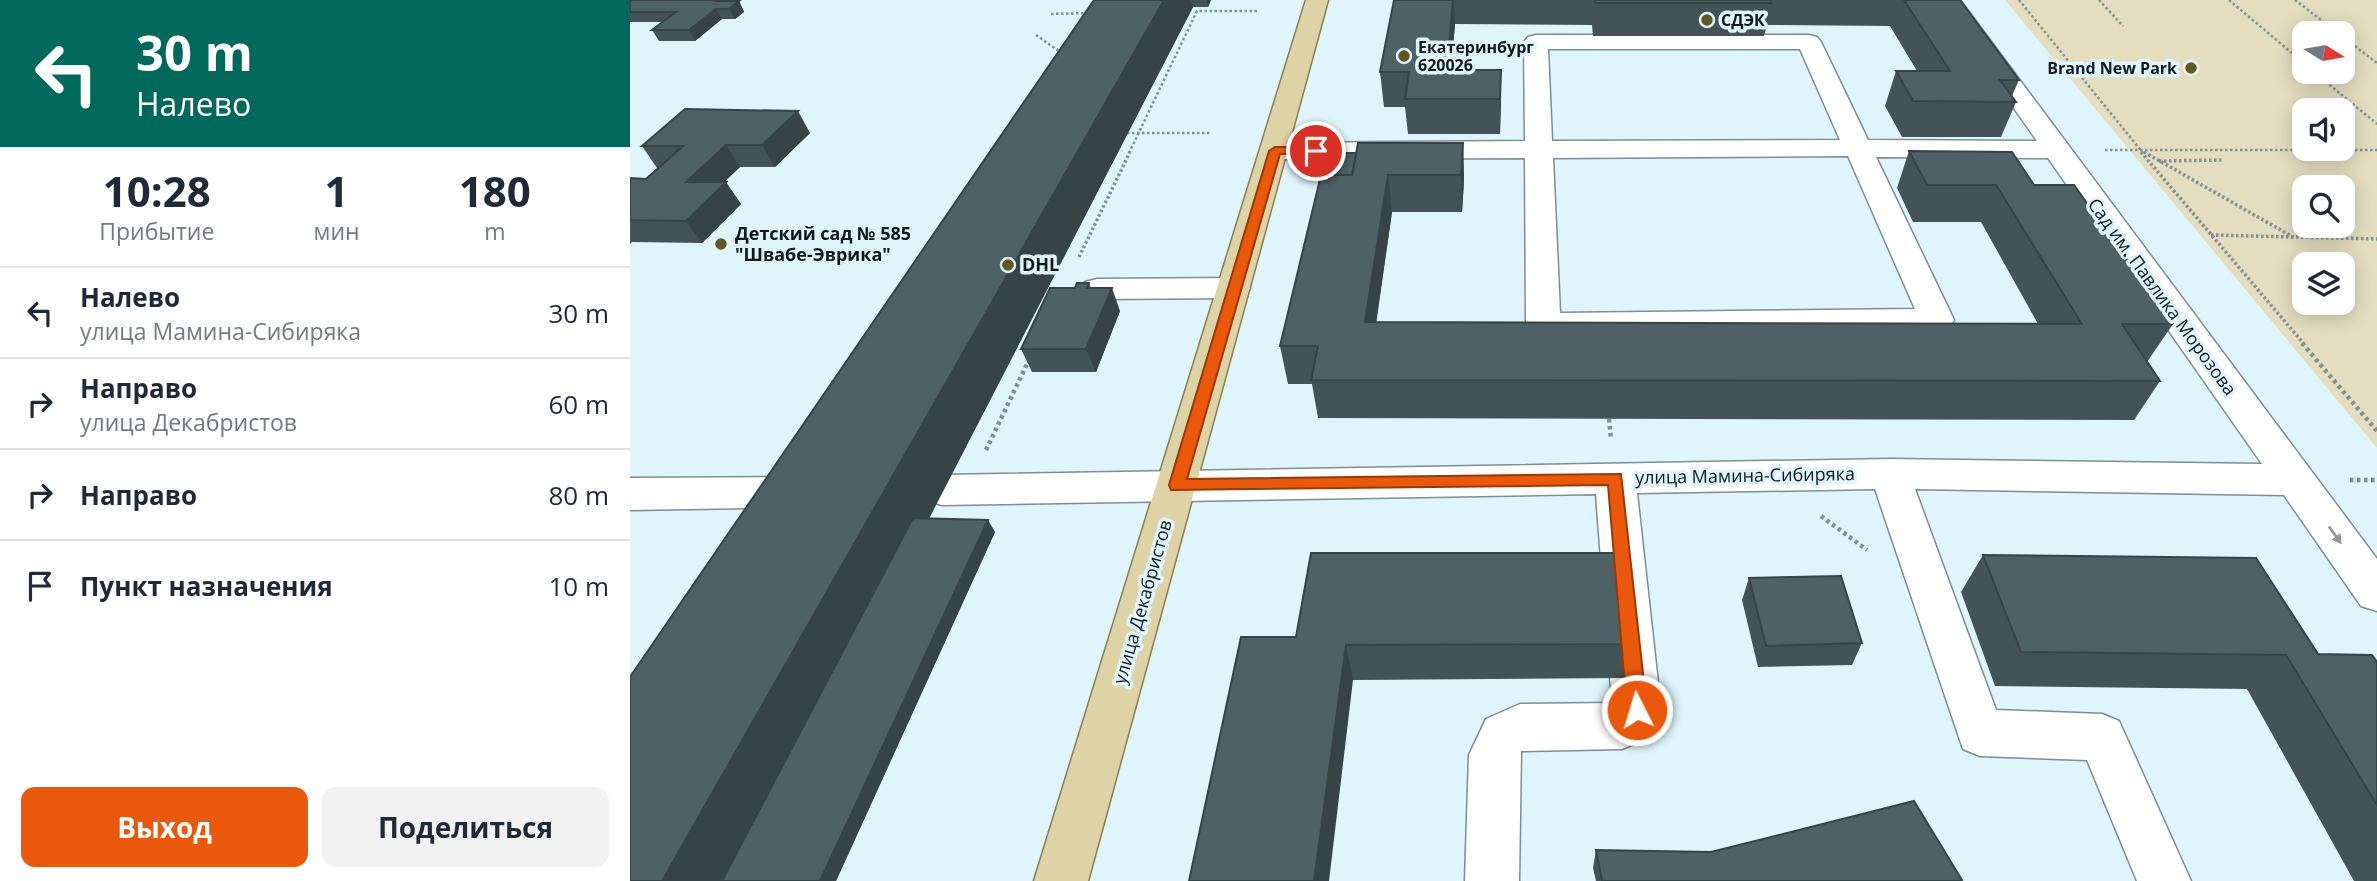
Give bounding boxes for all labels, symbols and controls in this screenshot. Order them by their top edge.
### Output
place label: СДЭК [1721,9,1765,31]
marker: СДЭК [1699,12,1715,28]
text: 30 m [136,19,253,85]
north arrow [2292,21,2356,84]
map controls [2292,21,2355,315]
icon: left [21,28,112,119]
place label: Екатеринбург 620026 [1418,36,1534,76]
marker: Екатеринбург 620026 [1396,48,1412,64]
place label: Brand New Park [2047,57,2177,79]
marker: Brand New Park [2183,60,2199,76]
text: Налево [136,82,251,125]
button: sound [2292,98,2355,161]
pin [1286,121,1346,181]
icon: arrive [1297,132,1335,170]
text: 10:28 [103,162,211,219]
text: 1 [325,162,349,219]
text: 180 [459,162,531,219]
button: search [2292,175,2355,238]
street label: Сад им. Павлика Морозова [2083,193,2243,400]
text: Прибытие [99,215,214,247]
text: мин [314,215,360,247]
text: m [484,215,505,247]
place label: Детский сад № 585 "Швабе-Эврика" [735,221,911,266]
marker: Детский сад № 585 "Швабе-Эврика" [713,236,729,252]
place label: DHL [1022,252,1059,276]
button: layers [2292,252,2355,315]
marker: DHL [1000,257,1016,273]
text: Налево [80,279,180,315]
icon: left [21,294,59,332]
text: 30 m [548,295,609,331]
text: улица Мамина-Сибиряка [80,315,361,347]
text: Направо [80,370,197,406]
icon: right [21,385,59,423]
text: 60 m [548,386,609,422]
text: улица Декабристов [80,406,297,438]
street label: улица Мамина-Сибиряка [1635,461,1855,489]
icon: right [21,476,59,514]
text: Направо [80,477,197,513]
text: 80 m [548,477,609,513]
street label: улица Декабристов [1107,517,1177,687]
one-way arrow [2328,526,2342,544]
icon: arrive [21,567,59,605]
text: Пункт назначения [80,568,333,604]
text: 10 m [548,568,609,604]
position arrow [1600,673,1674,747]
button: Выход [21,787,308,867]
button: Поделиться [322,787,609,867]

